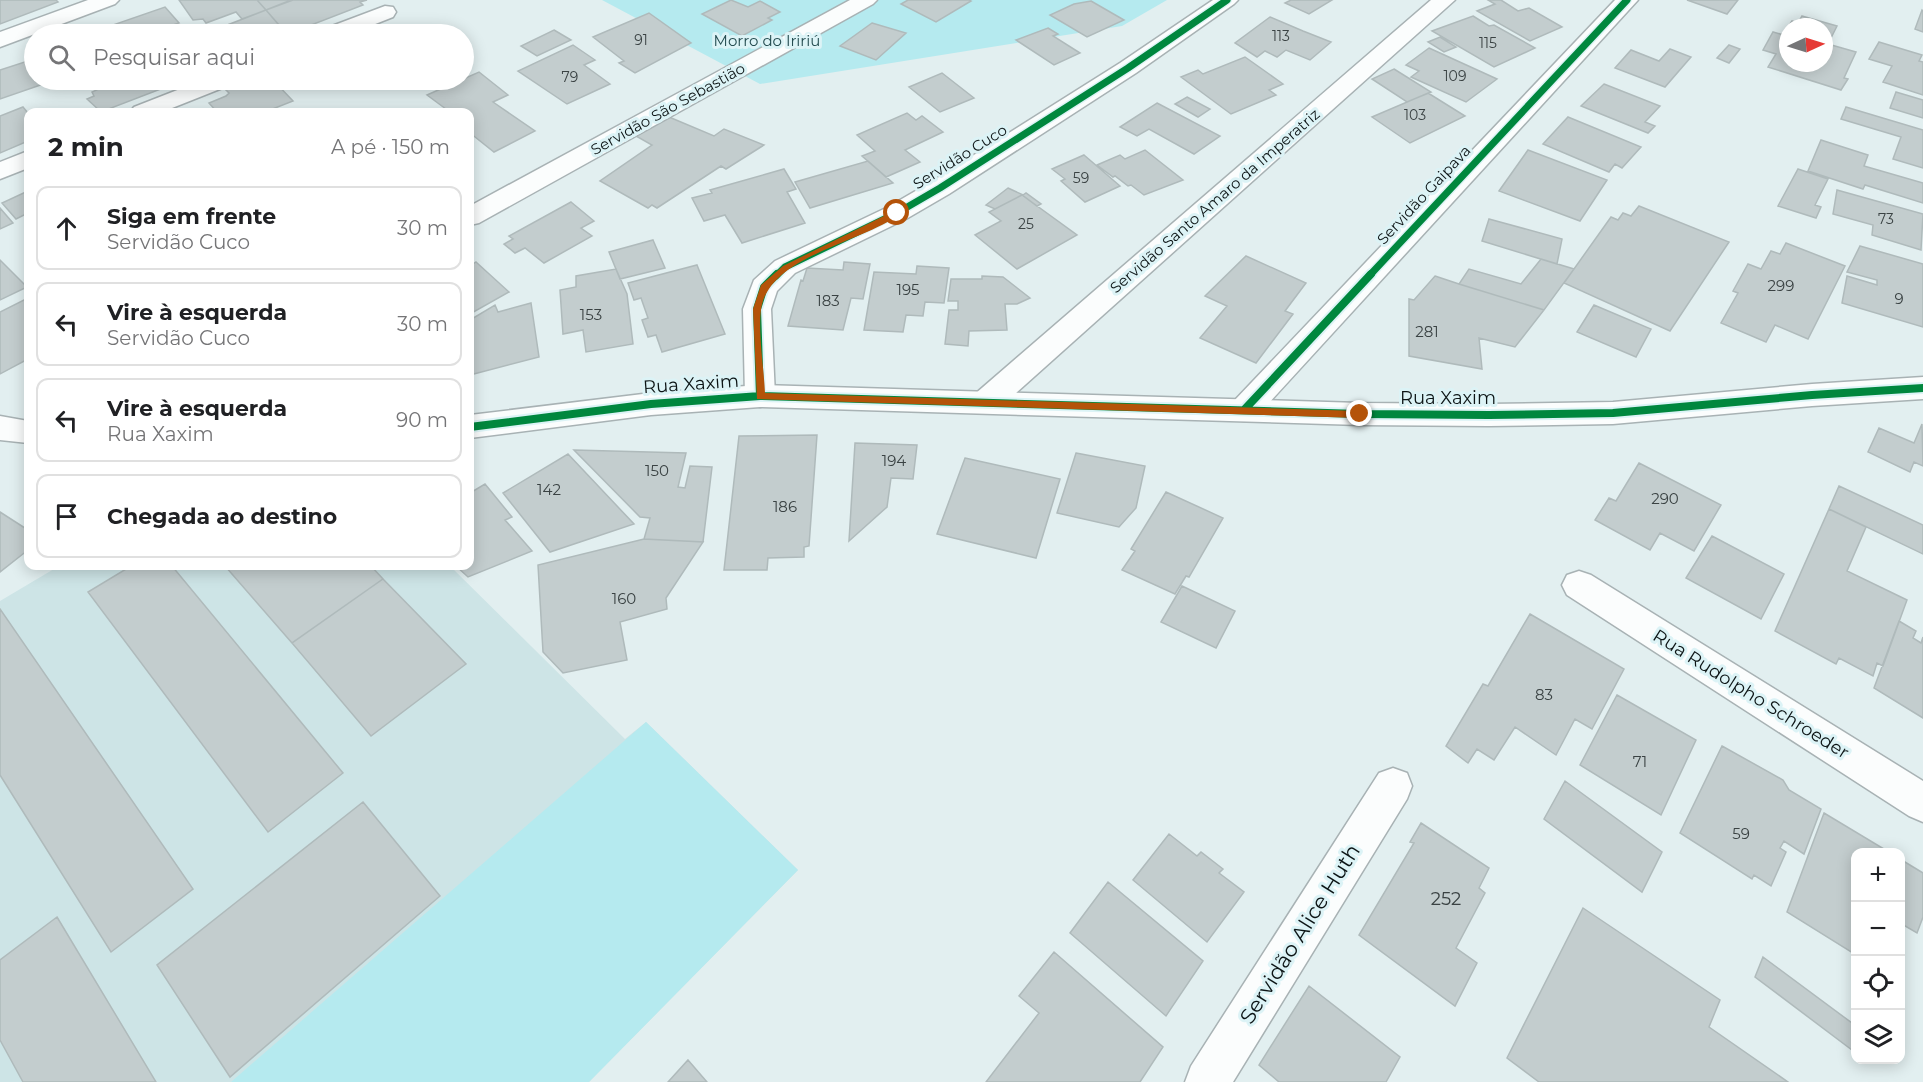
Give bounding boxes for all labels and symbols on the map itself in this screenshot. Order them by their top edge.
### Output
north arrow [1779,18,1833,72]
house number: 113 [1272,27,1290,45]
house number: 91 [634,31,648,49]
park label: Morro do Iririú [714,31,820,50]
house number: 115 [1479,34,1497,52]
street label: Servidão São Sebastião [587,58,748,159]
house number: 109 [1444,67,1466,85]
house number: 79 [562,68,578,86]
street label: Servidão Santo Amaro da Imperatriz [1106,104,1324,297]
house number: 103 [1404,106,1426,124]
street label: Servidão Cuco [909,120,1010,193]
street label: Servidão Gaipava [1373,141,1475,248]
house number: 59 [1073,169,1089,187]
route start [883,199,909,225]
house number: 73 [1878,210,1894,228]
house number: 25 [1018,215,1034,233]
house number: 299 [1768,276,1794,295]
house number: 195 [896,280,920,299]
house number: 9 [1894,289,1904,308]
house number: 183 [816,291,840,310]
house number: 153 [580,305,602,324]
house number: 281 [1415,322,1439,341]
street label: Rua Xaxim [642,370,740,398]
street label: Rua Xaxim [1400,387,1496,409]
route end [1346,400,1372,426]
house number: 194 [882,451,906,470]
house number: 150 [645,461,669,480]
house number: 142 [537,480,561,499]
house number: 290 [1651,489,1679,508]
house number: 186 [773,497,797,516]
house number: 160 [612,589,636,608]
street label: Rua Rudolpho Schroeder [1649,625,1853,763]
house number: 83 [1535,685,1553,704]
house number: 71 [1633,752,1647,771]
house number: 59 [1732,824,1750,843]
street label: Servidão Alice Huth [1234,839,1365,1028]
house number: 252 [1431,888,1461,910]

